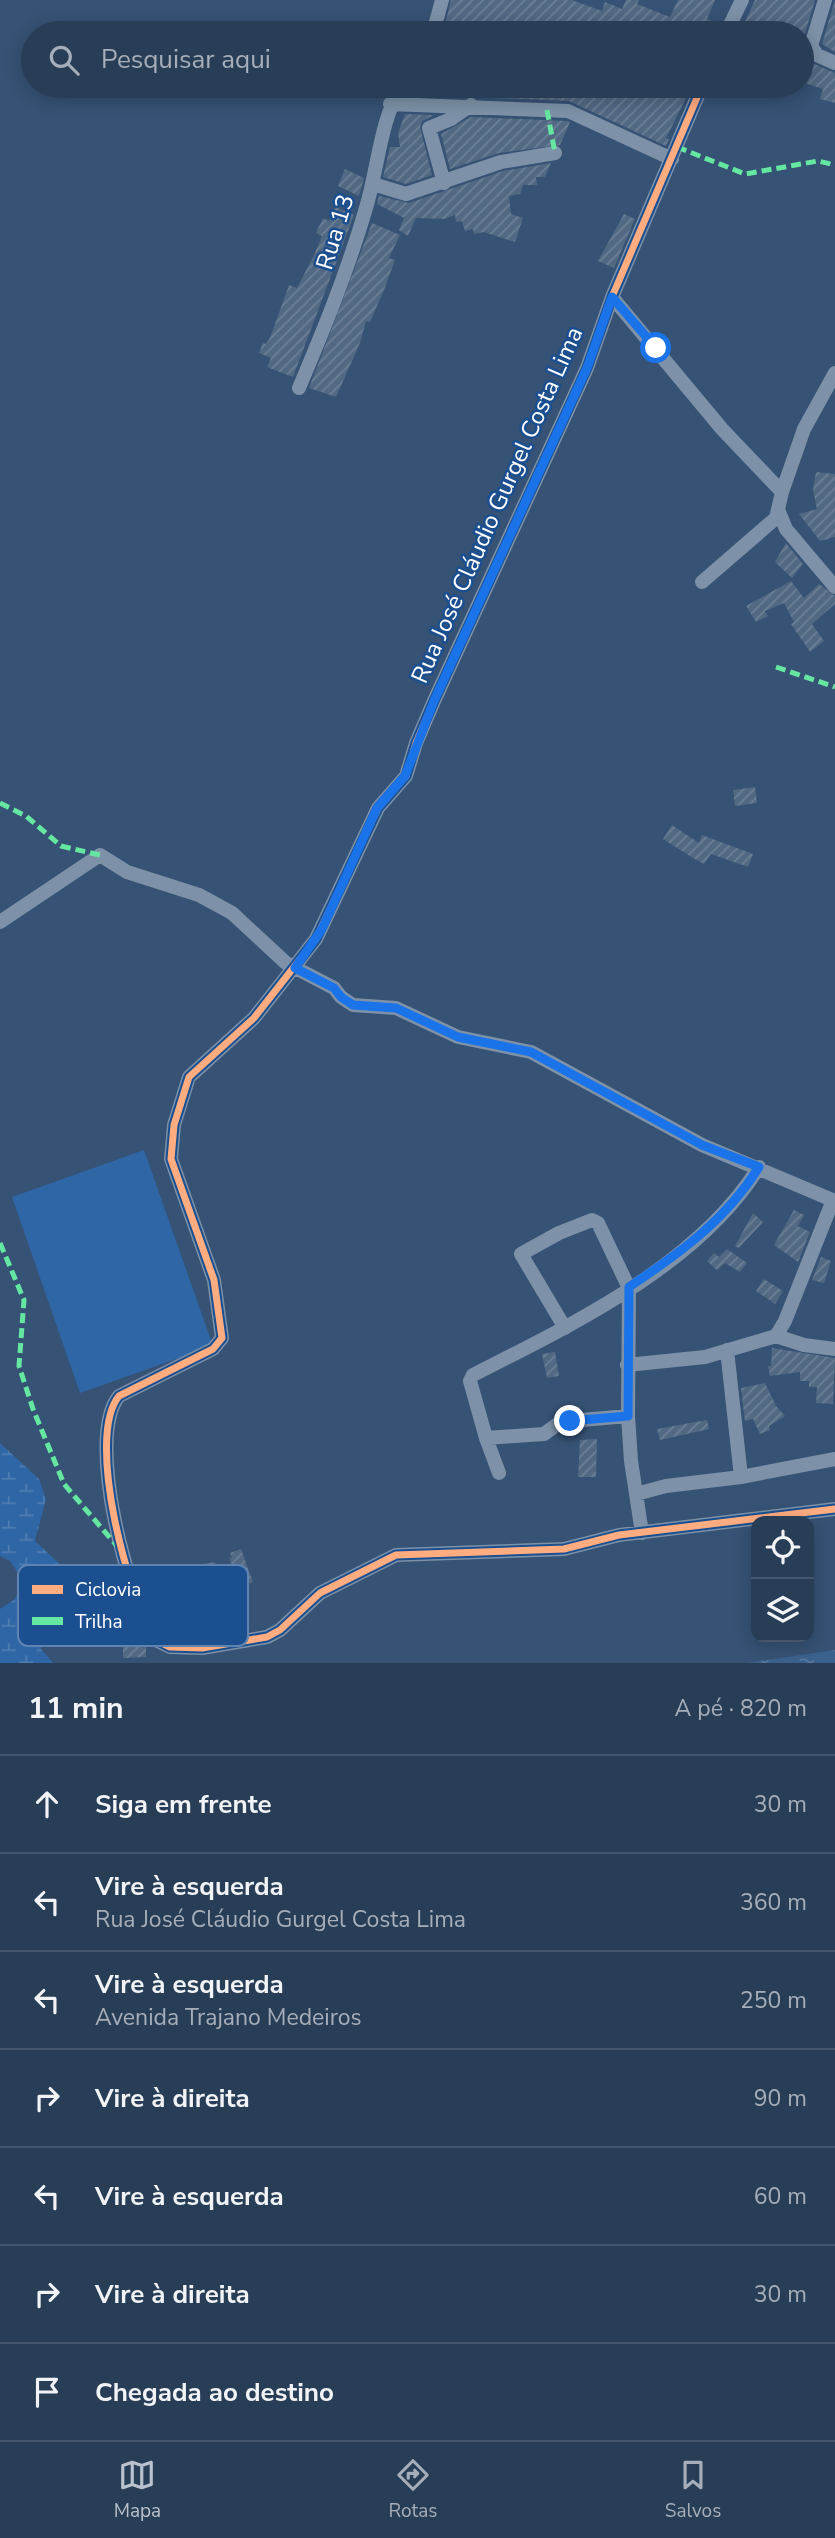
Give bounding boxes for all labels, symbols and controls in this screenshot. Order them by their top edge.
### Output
search box [21,21,814,98]
icon: search [45,41,83,79]
text: Pesquisar aqui [101,42,271,77]
street label: Rua 13 [308,190,362,274]
street label: Rua José Cláudio Gurgel Costa Lima [404,322,590,688]
route start [640,332,671,363]
route end [554,1405,585,1436]
map controls [751,1516,814,1642]
button: locate [751,1516,814,1579]
legend [18,1565,248,1646]
text: Ciclovia [75,1577,141,1603]
button: layers [751,1579,814,1642]
text: Trilha [75,1609,123,1635]
text: 11 min [28,1688,124,1729]
text: A pé · 820 m [675,1693,807,1724]
icon: ahead [28,1785,66,1823]
text: Siga em frente [95,1787,272,1822]
text: 30 m [754,1789,807,1820]
text: Vire à esquerda [95,1869,284,1904]
icon: left [28,1883,66,1921]
text: 360 m [740,1887,807,1918]
text: Rua José Cláudio Gurgel Costa Lima [95,1904,466,1935]
text: Vire à esquerda [95,1967,284,2002]
icon: left [28,1981,66,2019]
text: 250 m [740,1985,807,2016]
text: Avenida Trajano Medeiros [95,2002,362,2033]
icon: right [28,2079,66,2117]
text: Vire à direita [95,2081,250,2116]
text: 90 m [754,2083,807,2114]
icon: left [28,2177,66,2215]
text: Vire à esquerda [95,2179,284,2214]
text: 60 m [754,2181,807,2212]
icon: right [28,2275,66,2313]
text: Vire à direita [95,2277,250,2312]
text: 30 m [754,2279,807,2310]
icon: arrive [28,2373,66,2411]
text: Chegada ao destino [95,2375,334,2410]
tab: Mapa [114,2456,161,2524]
tab: Rotas [389,2456,437,2524]
tab: Salvos [665,2456,721,2524]

